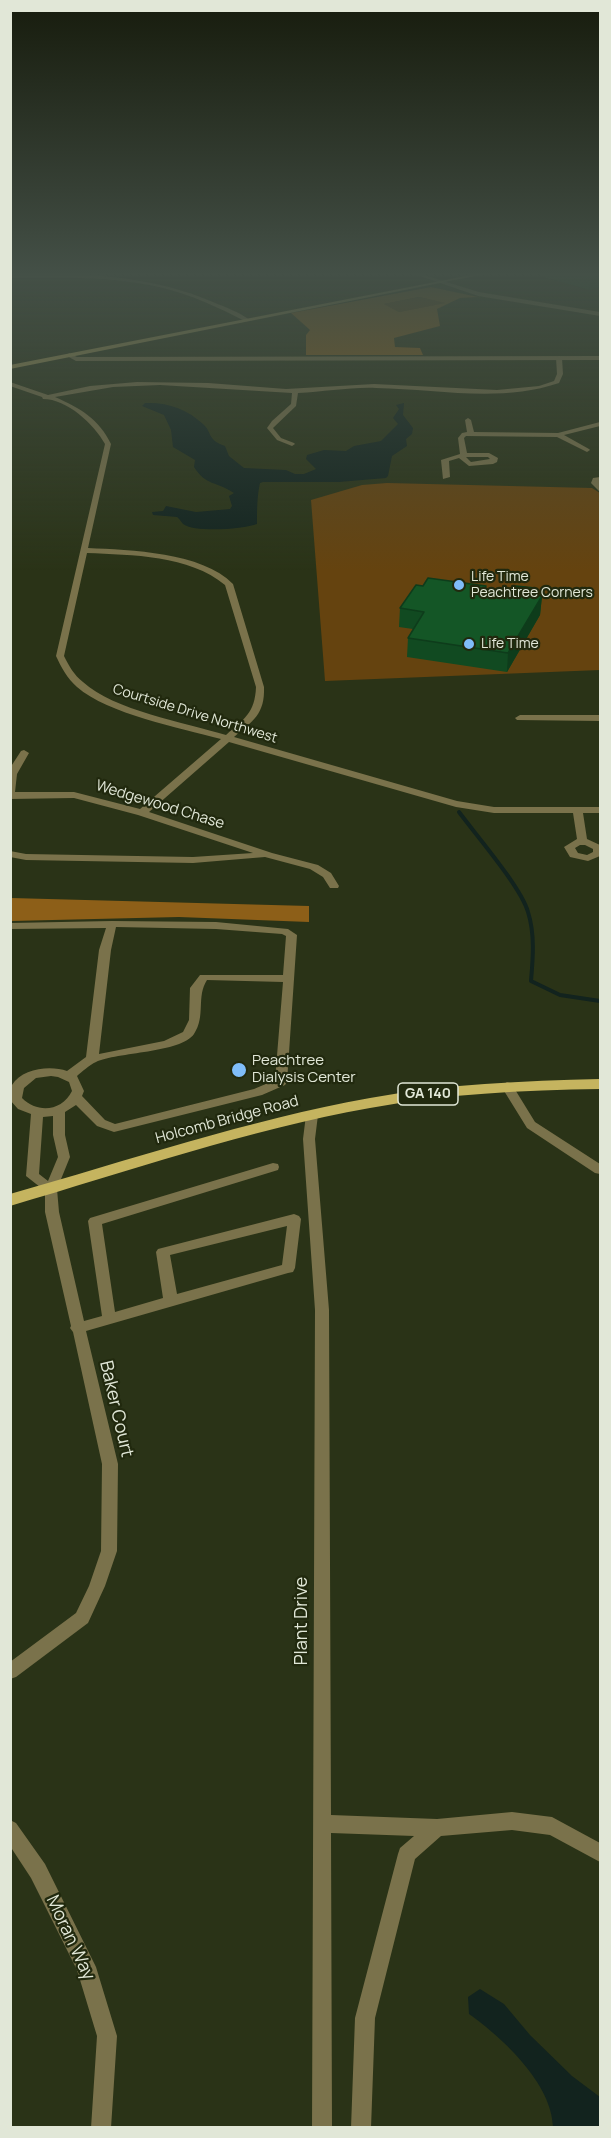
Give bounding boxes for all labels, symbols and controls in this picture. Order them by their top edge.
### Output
place label: Life Time Peachtree Corners [471,569,593,602]
marker: Life Time Peachtree Corners [452,578,466,592]
place label: Life Time [481,636,539,652]
marker: Life Time [462,637,476,651]
street label: Courtside Drive Northwest [111,681,279,747]
street label: Wedgewood Chase [93,777,227,833]
place label: Peachtree Dialysis Center [252,1052,356,1087]
marker: Peachtree Dialysis Center [230,1061,248,1079]
road number: GA 140 [398,1083,458,1105]
street label: Holcomb Bridge Road [153,1092,301,1148]
street label: Baker Court [94,1359,138,1459]
street label: Plant Drive [291,1577,313,1665]
street label: Moran Way [41,1892,99,1984]

